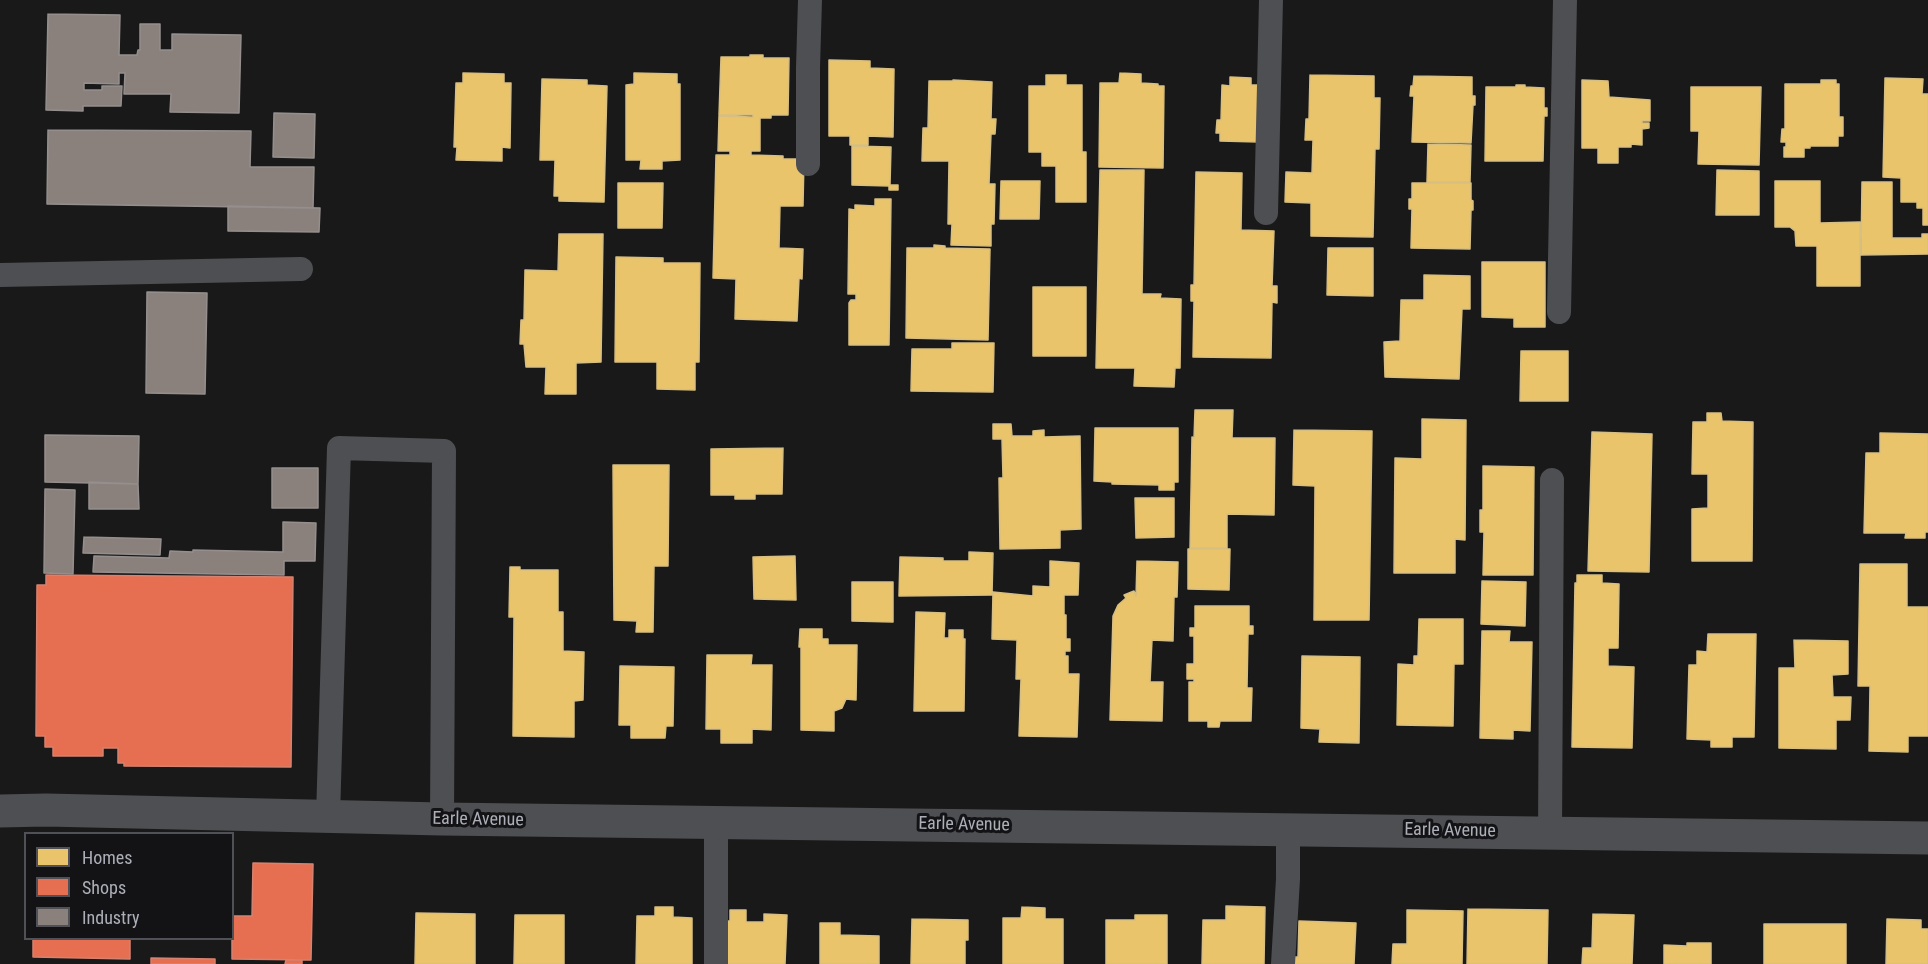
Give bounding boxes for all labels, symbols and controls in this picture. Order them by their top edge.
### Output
street label: Earle Avenue [432,808,524,832]
street label: Earle Avenue [918,813,1010,837]
street label: Earle Avenue [1404,819,1496,843]
legend [24,832,234,940]
text: Homes [82,847,132,868]
text: Shops [82,877,126,898]
text: Industry [82,907,140,928]

